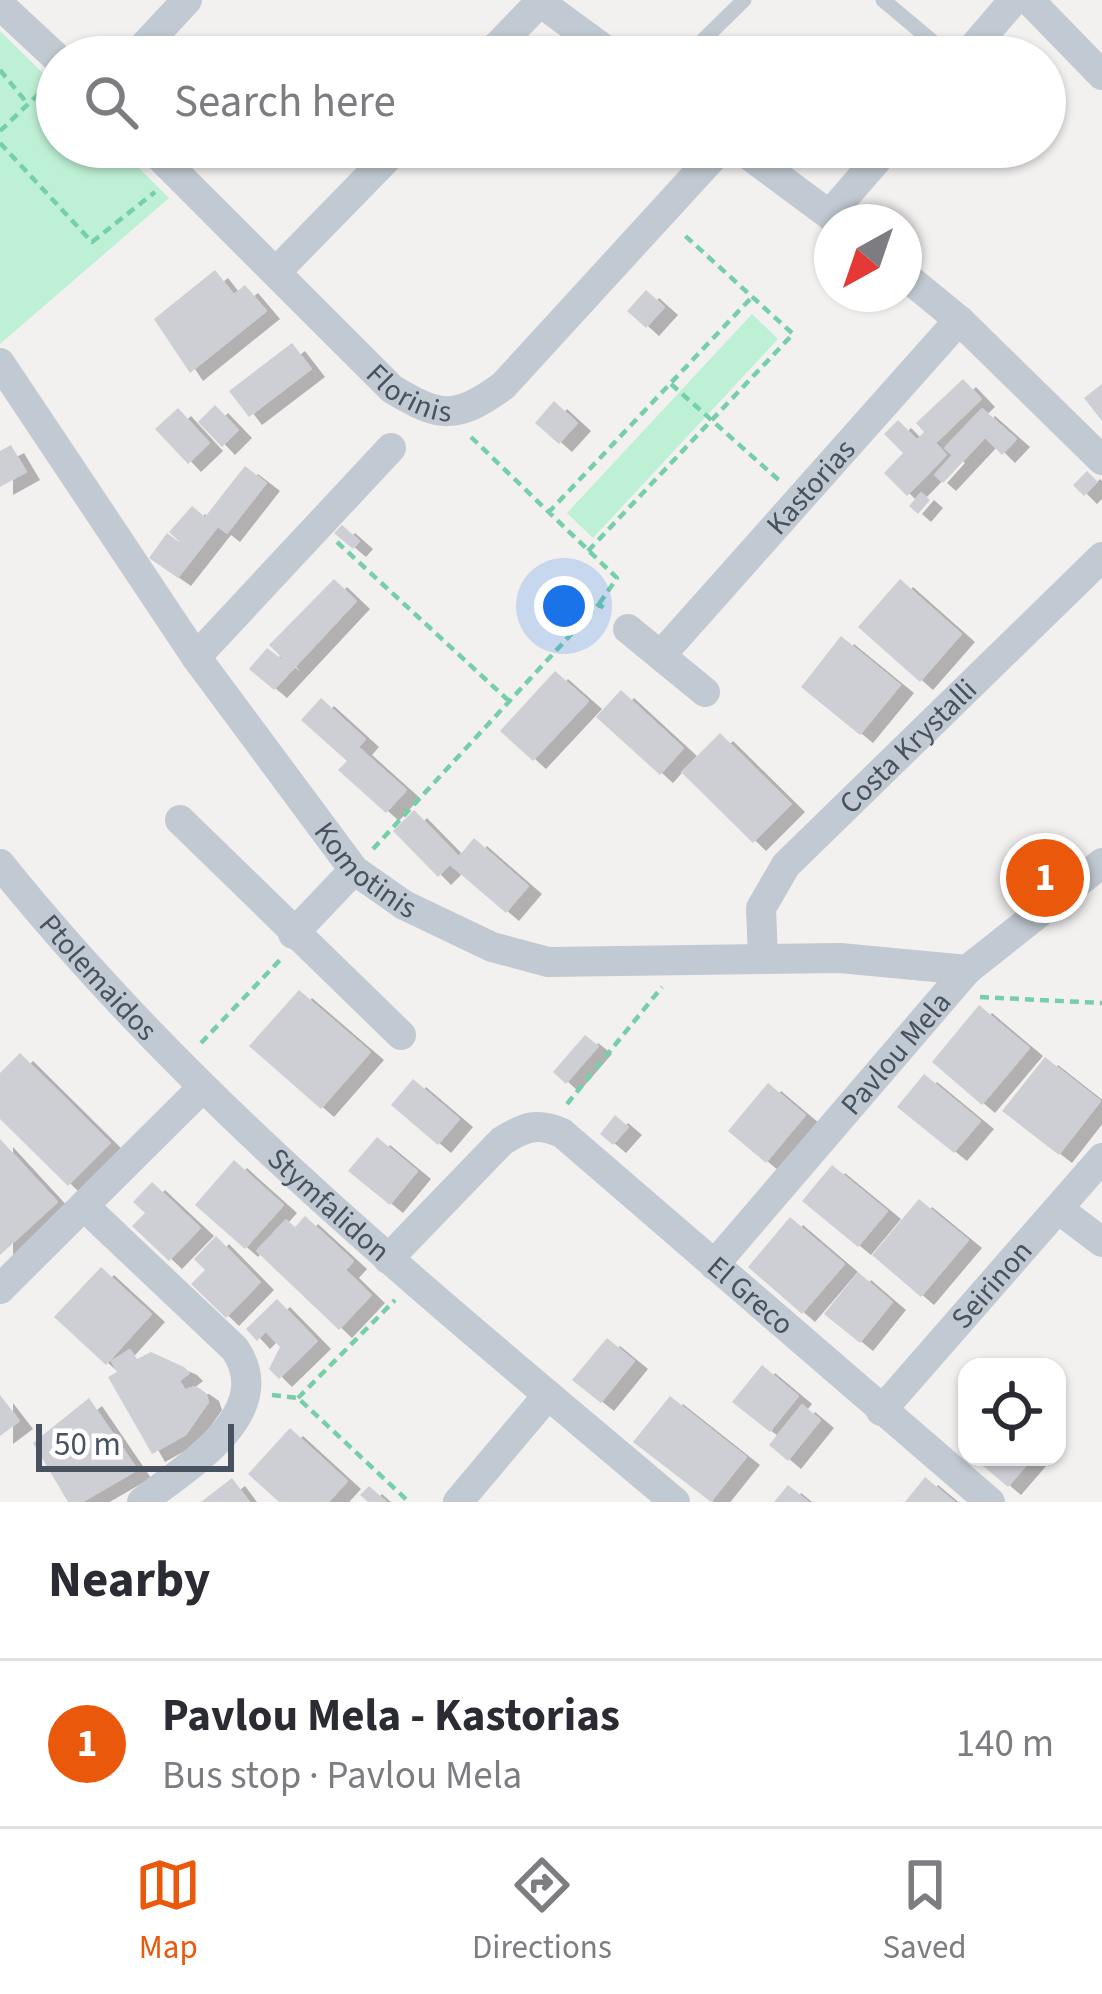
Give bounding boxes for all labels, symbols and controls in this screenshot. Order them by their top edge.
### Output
search box [36,36,1066,168]
icon: search [78,69,144,135]
text: Search here [174,70,396,134]
north arrow [814,204,922,312]
street label: Florinis [356,354,452,433]
street label: Kastorias [756,430,866,545]
your location [534,576,594,636]
street label: Costa Krystalli [830,669,987,824]
street label: Komotinis [303,813,423,930]
pin: 1 [1006,833,1084,923]
street label: Ptolemaidos [29,905,167,1051]
street label: Pavlou Mela [831,982,961,1125]
street label: Stymfalidon [258,1138,399,1272]
street label: Seirinon [941,1231,1043,1339]
street label: El Greco [697,1246,803,1346]
map controls [958,1358,1066,1466]
button: locate [958,1358,1066,1466]
scale bar [36,1418,234,1471]
text: 50 m [54,1421,121,1468]
text: Nearby [48,1544,210,1616]
text: Pavlou Mela - Kastorias [162,1684,620,1748]
text: 1 [77,1716,97,1772]
text: 140 m [956,1716,1054,1772]
text: Bus stop · Pavlou Mela [162,1748,522,1804]
tab: Map [135,1852,201,1971]
tab: Directions [472,1852,612,1971]
tab: Saved [882,1852,967,1971]

